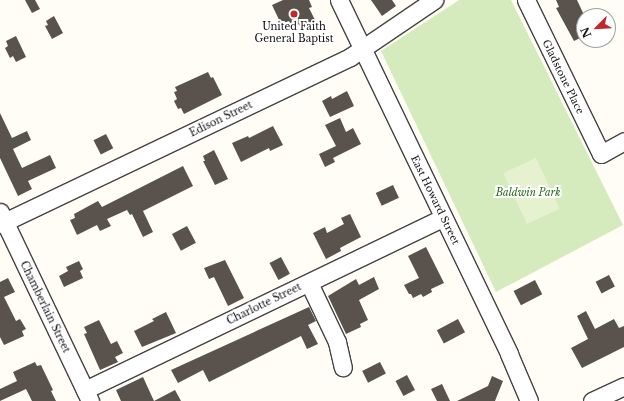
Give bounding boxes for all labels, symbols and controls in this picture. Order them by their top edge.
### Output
north arrow [576,8,616,48]
marker: United Faith General Baptist [289,9,299,19]
place label: United Faith General Baptist [255,20,333,44]
text: N [577,25,594,40]
street label: Gladstone Place [540,38,586,116]
street label: Edison Street [188,99,254,139]
street label: East Howard Street [408,153,462,247]
park label: Baldwin Park [496,187,560,199]
street label: Chamberlain Street [18,259,72,355]
street label: Charlotte Street [225,281,303,327]

